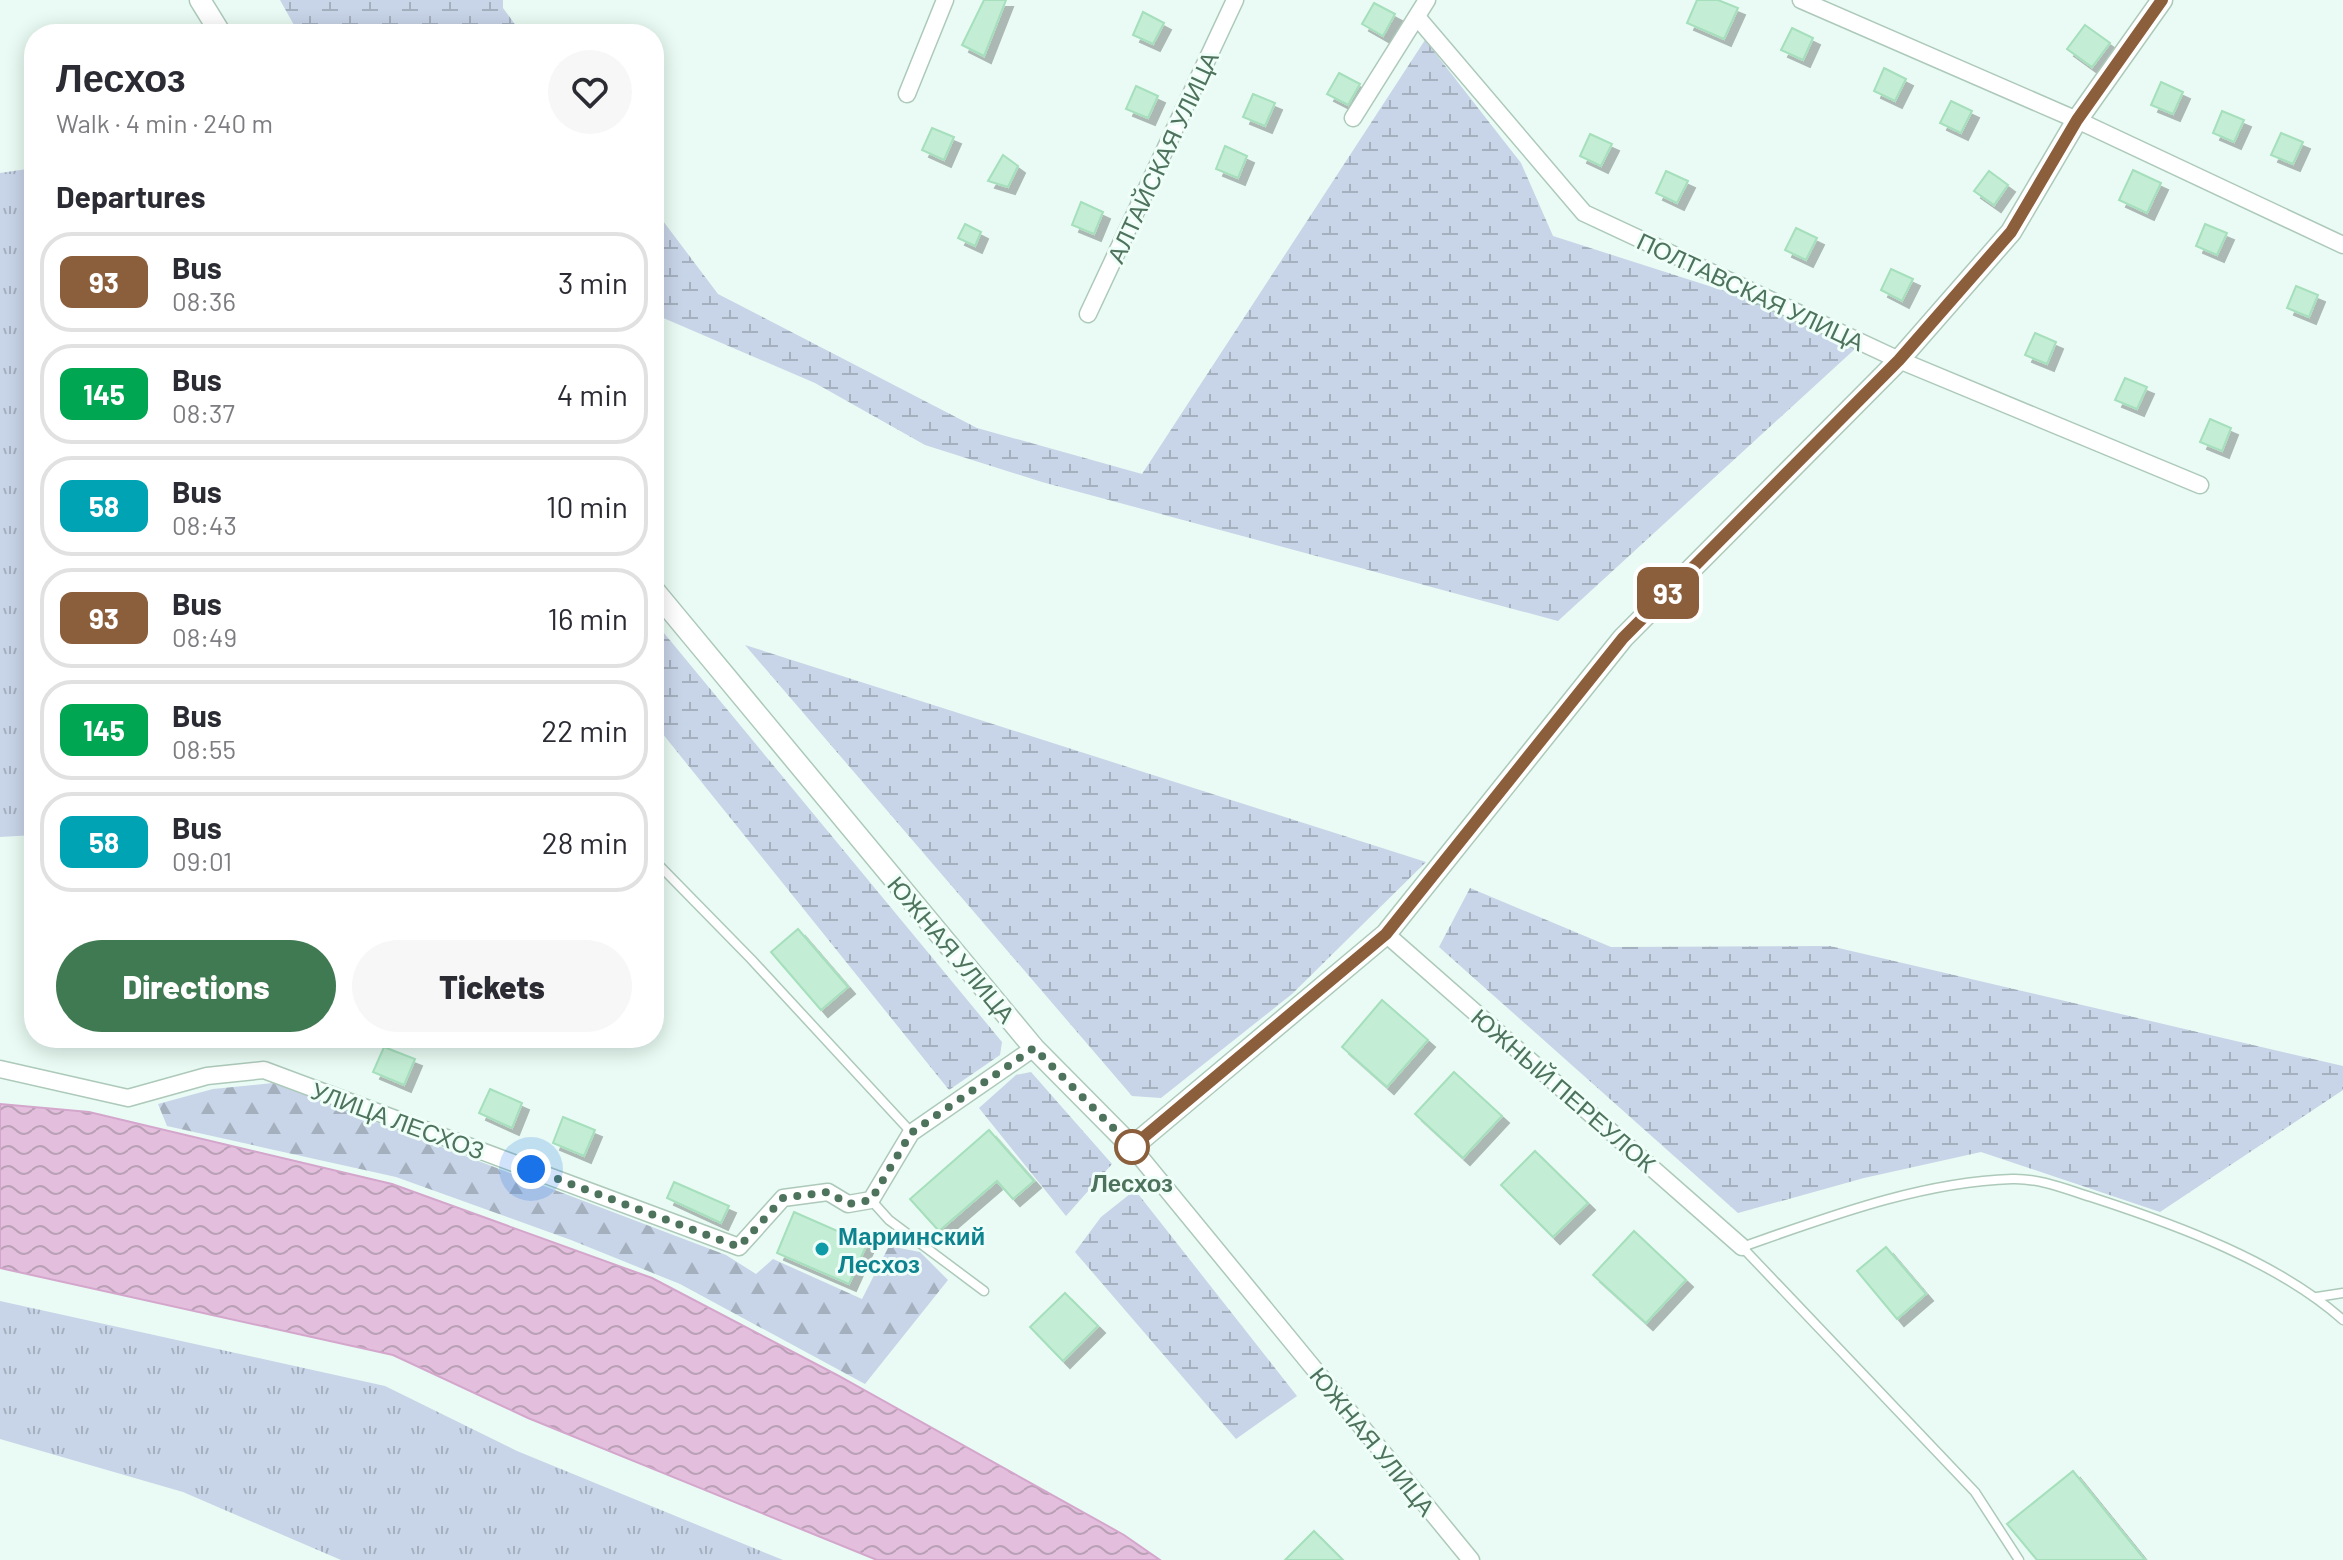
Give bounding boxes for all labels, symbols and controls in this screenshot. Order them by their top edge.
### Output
street label: АЛТАЙСКАЯ УЛИЦА [1100,47,1224,267]
button: heart [548,50,632,134]
text: Лесхоз [56,54,186,100]
text: Walk · 4 min · 240 m [56,107,273,138]
text: Departures [56,178,206,214]
street label: ПОЛТАВСКАЯ УЛИЦА [1633,226,1869,356]
text: Bus [172,249,222,285]
text: 3 min [558,264,628,300]
text: 93 [89,265,119,299]
text: 08:36 [172,285,236,316]
text: Bus [172,361,222,397]
text: 4 min [557,376,628,412]
text: 145 [83,377,125,411]
text: 08:37 [172,397,235,428]
text: Bus [172,473,222,509]
text: 10 min [546,488,628,524]
text: 58 [89,489,119,523]
text: 08:43 [172,509,237,540]
line badge: 93 [1632,567,1704,619]
text: 93 [1653,576,1683,610]
text: Bus [172,585,222,621]
text: 16 min [547,600,628,636]
text: 93 [89,601,119,635]
text: 08:49 [172,621,237,652]
text: Bus [172,697,222,733]
text: 22 min [541,712,628,748]
text: 145 [83,713,125,747]
text: 08:55 [172,733,236,764]
text: Bus [172,809,222,845]
text: 28 min [542,824,628,860]
text: 58 [89,825,119,859]
text: 09:01 [172,845,232,876]
street label: ЮЖНАЯ УЛИЦА [882,870,1022,1028]
button: Directions [56,940,336,1032]
button: Tickets [352,940,632,1032]
street label: ЮЖНЫЙ ПЕРЕУЛОК [1466,1002,1662,1178]
street label: УЛИЦА ЛЕСХОЗ [307,1075,489,1165]
marker: Лесхоз [1115,1130,1149,1164]
your location [511,1149,551,1189]
place label: Лесхоз [1091,1168,1173,1197]
place label: Мариинский Лесхоз [838,1221,985,1278]
marker: Мариинский Лесхоз [813,1240,831,1258]
street label: ЮЖНАЯ УЛИЦА [1304,1361,1442,1521]

